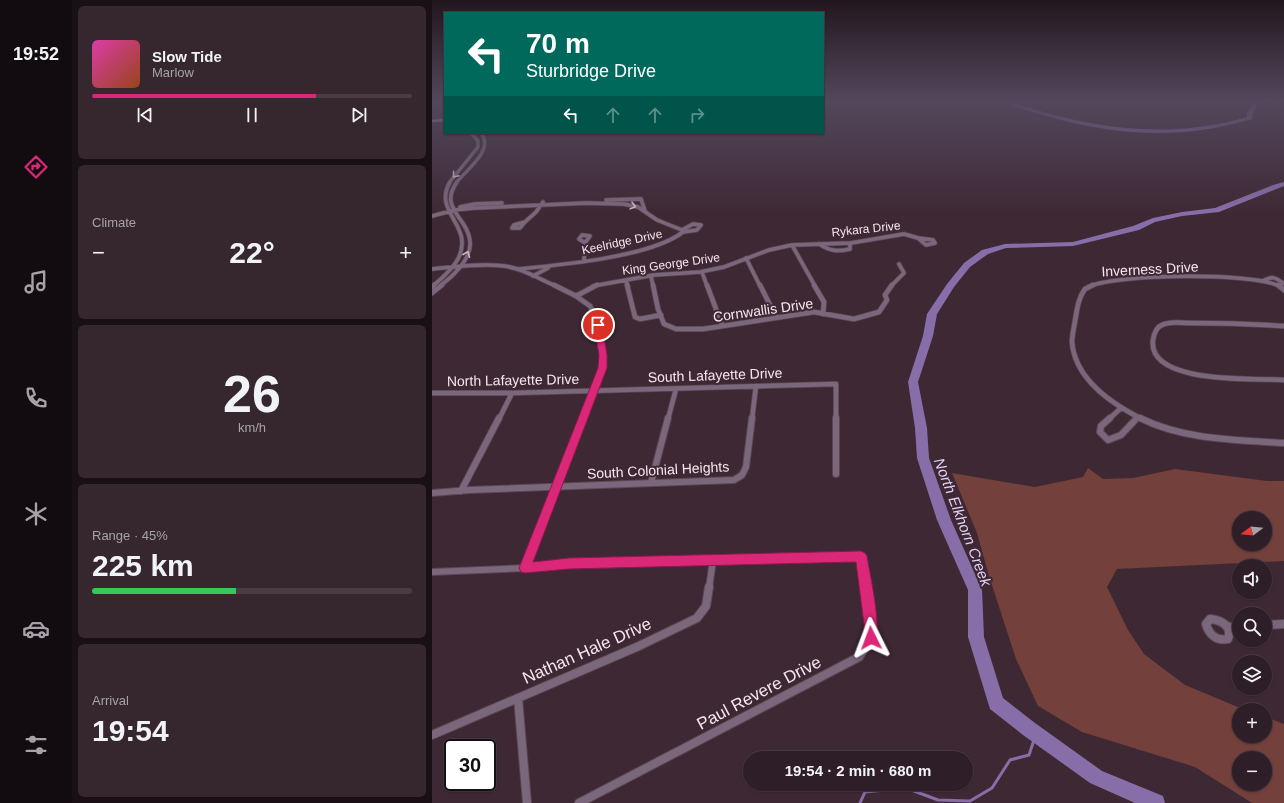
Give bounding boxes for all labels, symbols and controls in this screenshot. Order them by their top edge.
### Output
icon: left [460,28,512,80]
text: 70 m [526,28,590,59]
text: 19:52 [13,44,59,64]
text: Slow Tide [152,48,222,65]
text: Sturbridge Drive [526,61,656,81]
text: Marlow [152,65,194,80]
icon: previous [134,104,156,126]
icon: pause [241,104,263,126]
icon: next [348,104,370,126]
icon: left [560,104,582,126]
icon: ahead [602,104,624,126]
icon: ahead [644,104,666,126]
icon: right [686,104,708,126]
icon: directions [22,153,50,181]
one-way arrow [453,171,460,178]
one-way arrow [629,201,636,210]
text: Climate [92,215,136,230]
street label: Rykara Drive [831,218,902,240]
street label: Keelridge Drive [580,227,664,257]
text: 22° [229,236,275,269]
text: − [92,240,105,265]
text: + [399,240,412,265]
street label: King George Drive [621,250,721,278]
one-way arrow [462,251,470,259]
street label: Inverness Drive [1101,258,1199,280]
icon: music [22,268,50,296]
street label: Cornwallis Drive [712,295,814,325]
pin [581,308,615,342]
icon: arrive [587,314,609,336]
text: 26 [223,365,281,423]
street label: South Lafayette Drive [647,365,783,385]
street label: North Lafayette Drive [447,371,579,389]
icon: phone [22,384,50,412]
text: km/h [238,420,266,435]
water label: North Elkhorn Creek [931,456,996,590]
street label: South Colonial Heights [586,458,730,482]
icon: climate [22,500,50,528]
north arrow [1232,511,1272,551]
map controls [1232,511,1272,791]
text: Range · 45% [92,528,168,543]
text: 225 km [92,549,194,582]
button: sound [1232,559,1272,599]
button: search [1232,607,1272,647]
street label: Nathan Hale Drive [520,614,654,688]
icon: car [22,615,50,643]
position arrow [850,617,892,659]
street label: Paul Revere Drive [694,652,824,734]
button: layers [1232,655,1272,695]
text: Arrival [92,693,129,708]
button: + [1232,703,1272,743]
text: 19:54 [92,714,169,747]
icon: filters [22,731,50,759]
speed limit sign: 30 [444,739,496,791]
button: − [1232,751,1272,791]
text: 19:54 · 2 min · 680 m [785,762,931,779]

